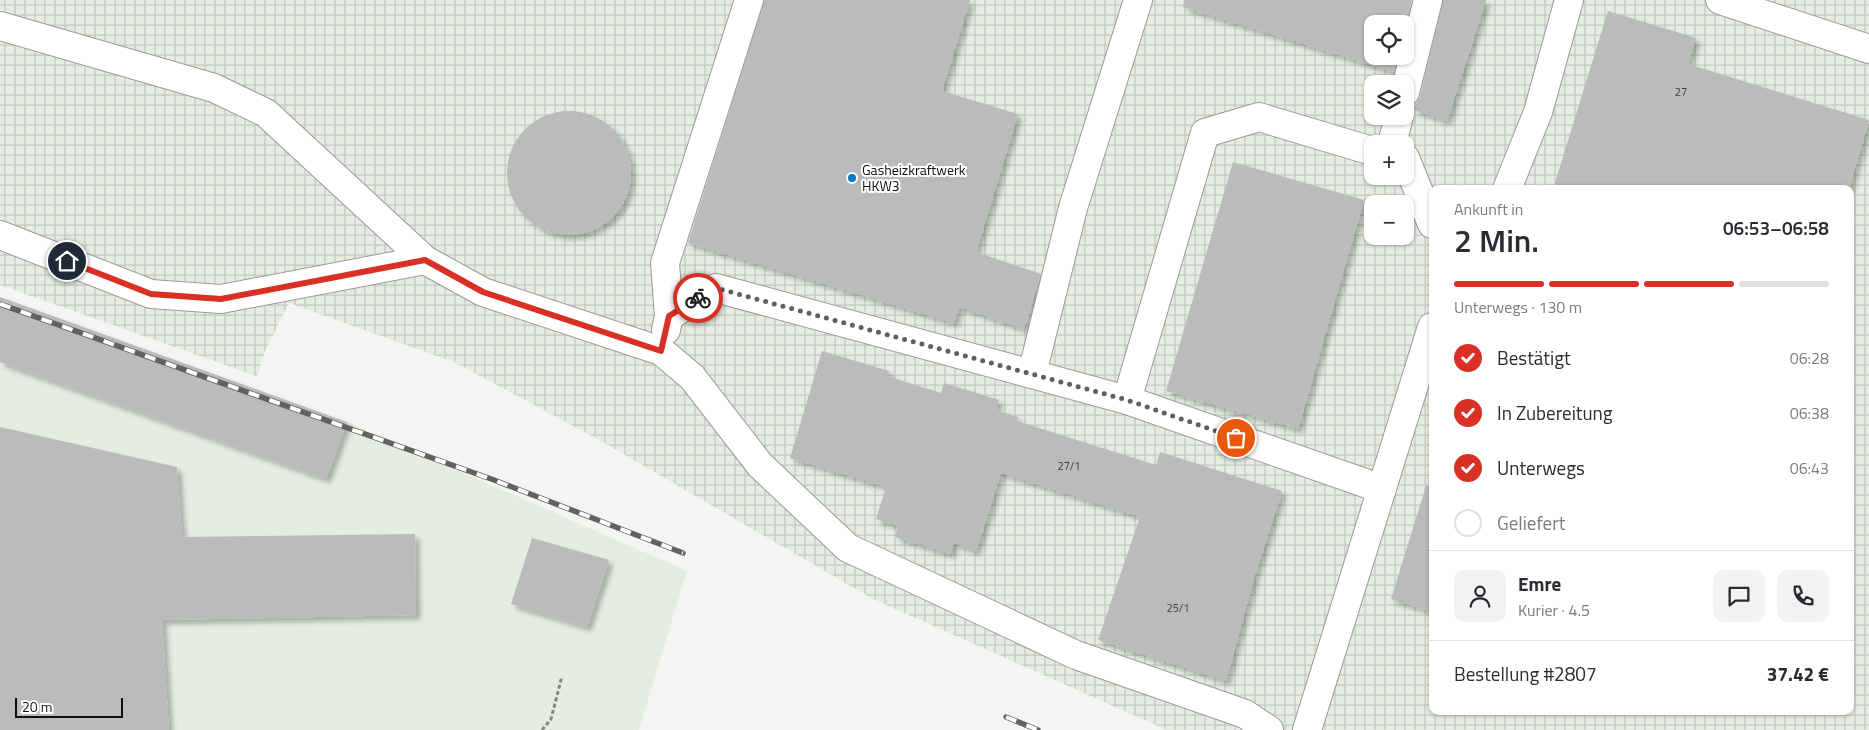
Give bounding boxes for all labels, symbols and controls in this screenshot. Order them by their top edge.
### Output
map controls [1364,15,1414,245]
button: locate [1364,15,1414,65]
button: layers [1364,75,1414,125]
house number: 27 [1675,84,1687,100]
button: + [1364,135,1414,185]
place label: Gasheizkraftwerk HKW3 [862,159,966,196]
marker: Gasheizkraftwerk HKW3 [846,172,858,184]
button: − [1364,195,1414,245]
text: Ankunft in [1454,197,1523,221]
text: 06:53–06:58 [1723,213,1829,242]
text: 2 Min. [1454,216,1539,264]
pin [46,240,88,282]
icon: home [53,247,81,275]
courier [673,273,723,323]
icon: bike [684,284,712,312]
text: Unterwegs · 130 m [1454,295,1582,319]
text: Bestätigt [1497,343,1571,372]
icon: check [1454,344,1482,372]
text: 06:28 [1790,346,1829,370]
text: In Zubereitung [1497,398,1613,427]
icon: check [1454,399,1482,427]
text: 06:38 [1790,401,1829,425]
pin [1215,417,1257,459]
icon: bag [1222,424,1250,452]
text: Unterwegs [1497,453,1585,482]
icon: check [1454,454,1482,482]
text: 06:43 [1790,456,1829,480]
house number: 27/1 [1057,458,1081,474]
text: Geliefert [1497,508,1565,537]
text: Emre [1518,569,1561,598]
button: person [1454,570,1506,622]
button: chat [1713,570,1765,622]
button: phone [1777,570,1829,622]
text: Kurier · 4.5 [1518,598,1590,622]
house number: 25/1 [1166,600,1190,616]
text: Bestellung #2807 [1454,659,1597,688]
text: 37.42 € [1767,659,1829,688]
scale bar [15,695,122,718]
text: 20 m [22,696,52,717]

